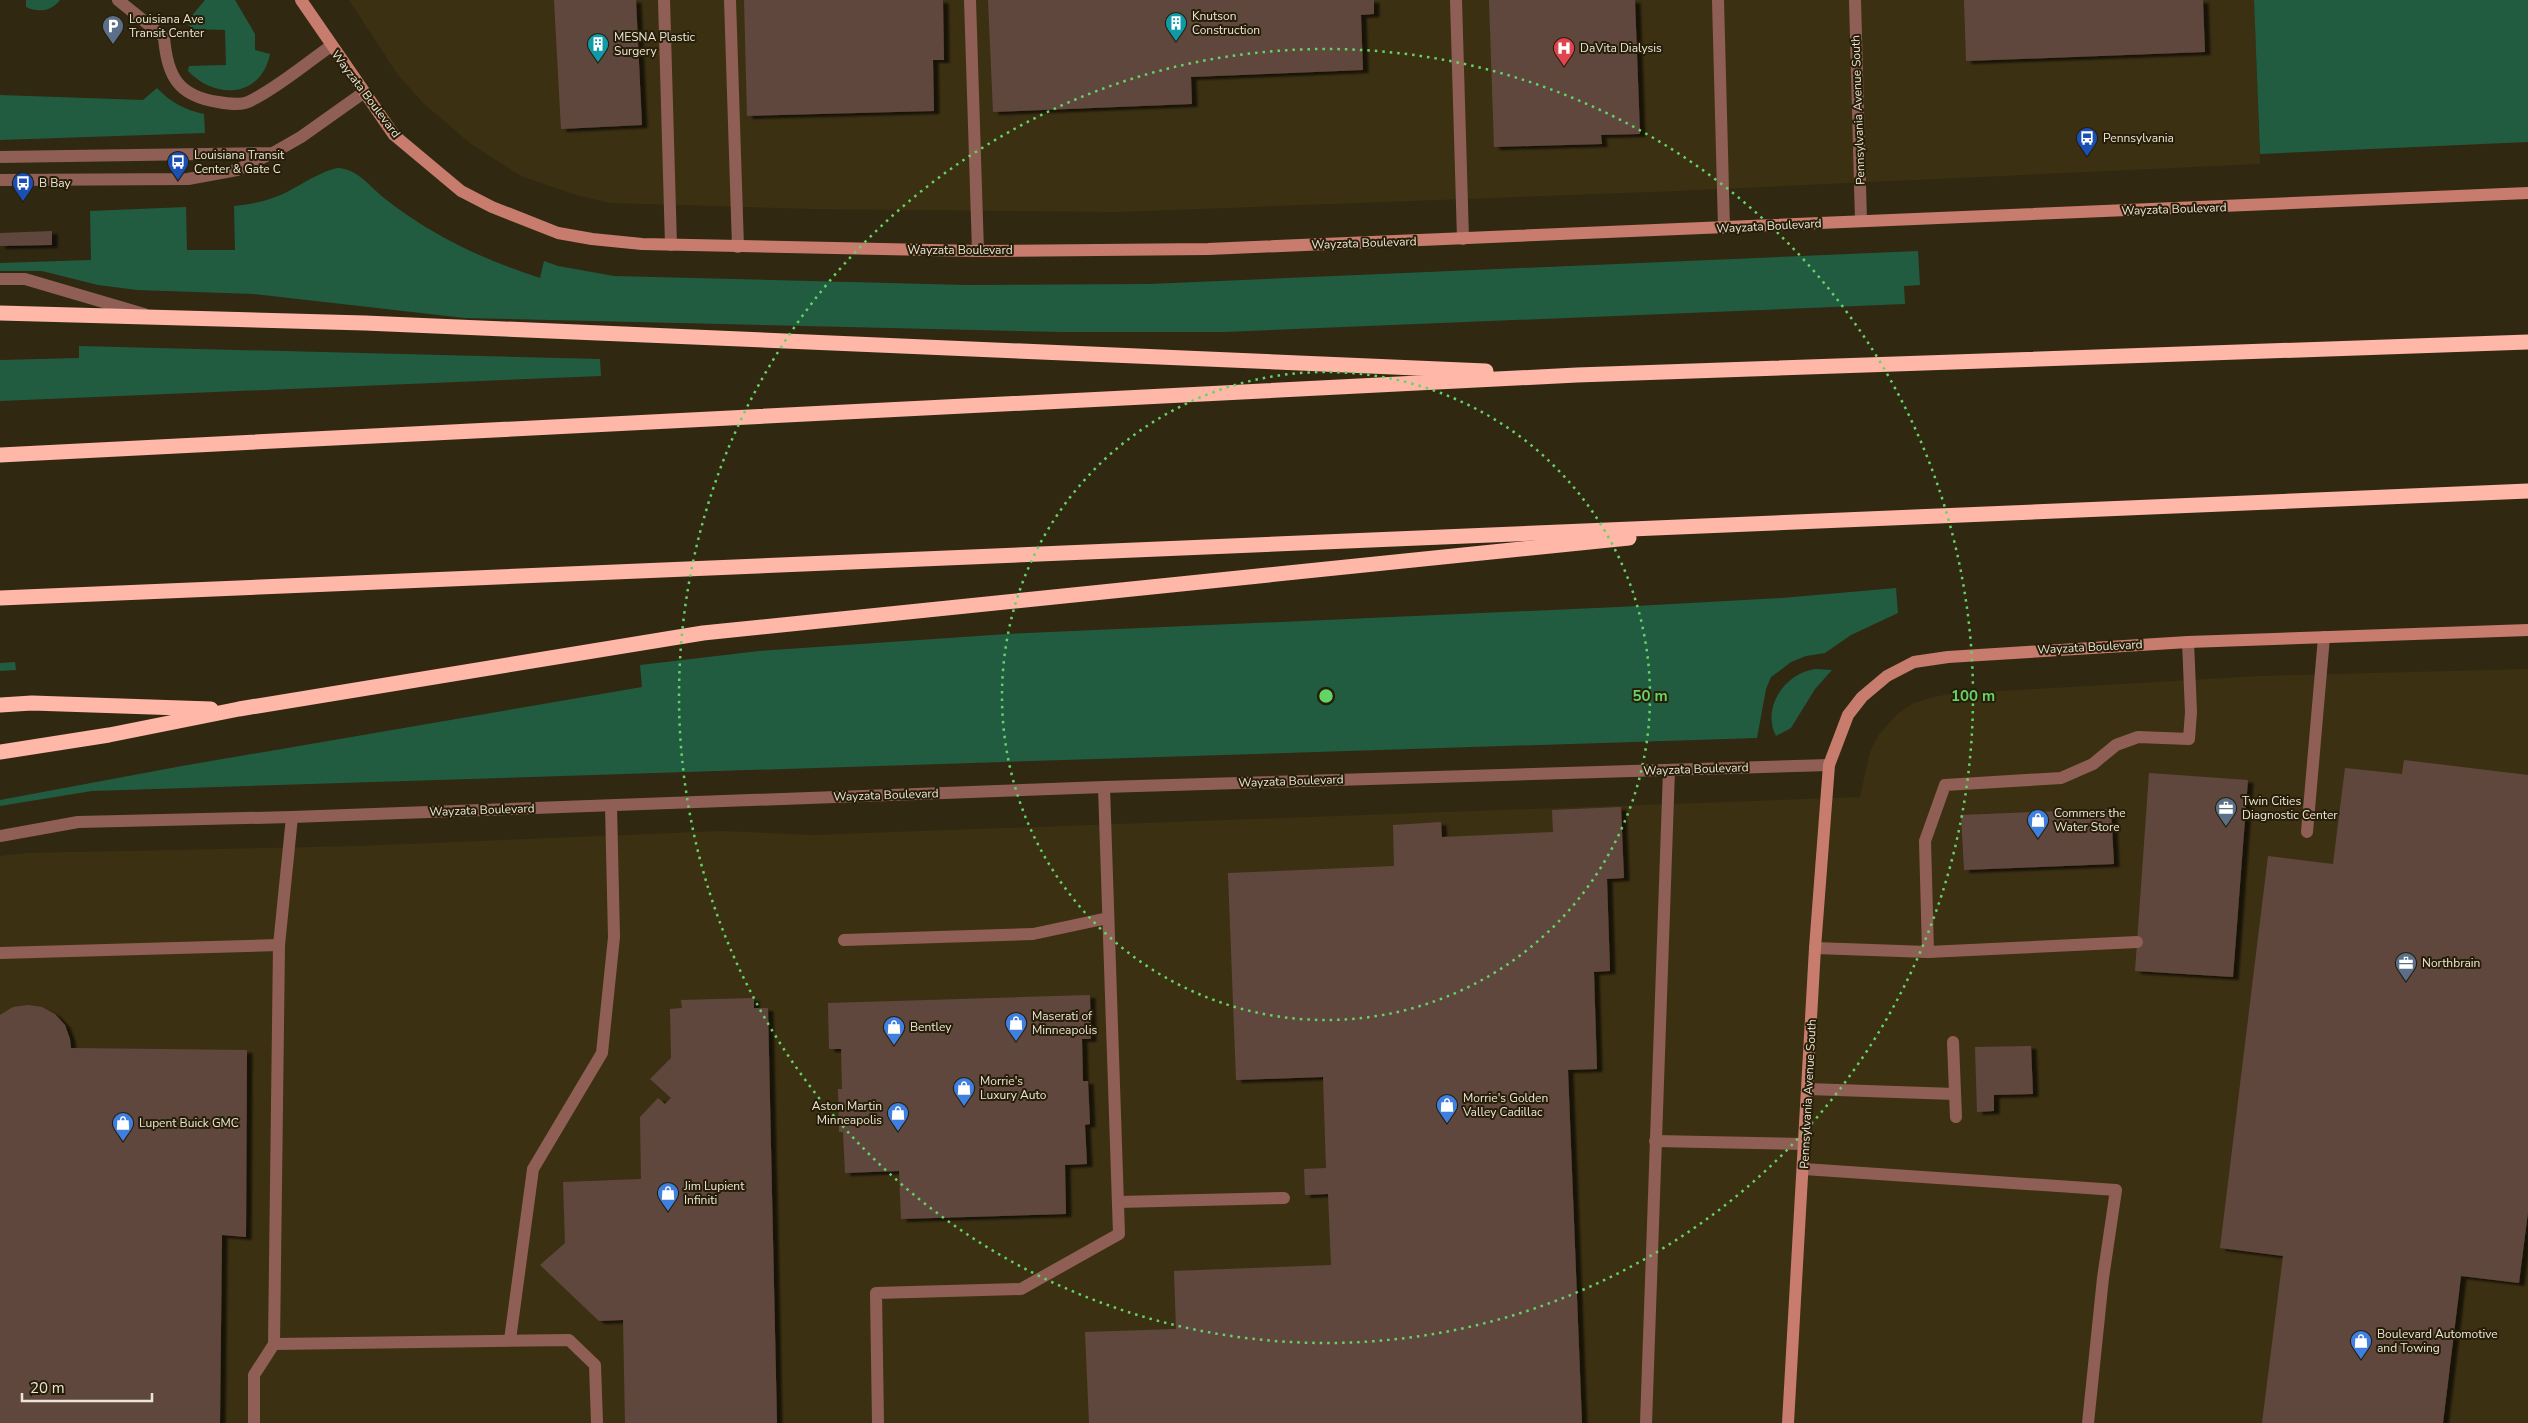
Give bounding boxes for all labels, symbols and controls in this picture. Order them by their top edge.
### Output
place label: Knutson Construction [1192,8,1260,38]
place label: Louisiana Ave Transit Center [129,11,205,41]
building icon: Knutson Construction [1164,11,1188,42]
parking icon: Louisiana Ave Transit Center [101,14,125,45]
place label: MESNA Plastic Surgery [614,29,695,59]
building icon: MESNA Plastic Surgery [586,32,610,63]
street label: Pennsylvania Avenue South [1847,35,1869,185]
hospital icon: DaVita Dialysis [1552,36,1576,67]
place label: DaVita Dialysis [1580,40,1662,56]
street label: Wayzata Boulevard [328,47,404,141]
bus stop icon: Pennsylvania [2075,126,2099,157]
place label: Pennsylvania [2103,130,2174,146]
place label: Louisiana Transit Center & Gate C [194,147,285,177]
bus stop icon: Louisiana Transit Center & Gate C [166,150,190,181]
bus stop icon: B Bay [11,171,35,202]
place label: B Bay [39,175,72,191]
street label: Wayzata Boulevard [2121,199,2227,219]
street label: Wayzata Boulevard [1716,215,1822,237]
street label: Wayzata Boulevard [1311,233,1417,253]
street label: Wayzata Boulevard [907,242,1013,258]
street label: Wayzata Boulevard [2037,636,2143,658]
text: 50 m [1632,686,1668,706]
text: 100 m [1951,686,1995,706]
centre of rings [1317,687,1335,705]
street label: Wayzata Boulevard [1643,759,1749,779]
street label: Wayzata Boulevard [1238,771,1344,791]
street label: Wayzata Boulevard [833,785,939,805]
place label: Twin Cities Diagnostic Center [2242,793,2338,823]
office icon: Twin Cities Diagnostic Center [2214,796,2238,827]
street label: Wayzata Boulevard [429,800,535,820]
place label: Commers the Water Store [2054,805,2126,835]
shop icon: Commers the Water Store [2026,808,2050,839]
office icon: Northbrain [2394,951,2418,982]
place label: Northbrain [2422,955,2480,971]
place label: Maserati of Minneapolis [1032,1008,1097,1038]
shop icon: Maserati of Minneapolis [1004,1011,1028,1042]
shop icon: Bentley [882,1015,906,1046]
place label: Bentley [910,1019,952,1035]
street label: Pennsylvania Avenue South [1796,1019,1820,1169]
place label: Morrie's Luxury Auto [980,1073,1047,1103]
shop icon: Morrie's Luxury Auto [952,1076,976,1107]
place label: Morrie's Golden Valley Cadillac [1462,1090,1548,1120]
shop icon: Morrie's Golden Valley Cadillac [1435,1093,1459,1124]
place label: Aston Martin Minneapolis [812,1098,882,1128]
shop icon: Aston Martin Minneapolis [886,1101,910,1132]
shop icon: Lupent Buick GMC [111,1111,135,1142]
place label: Lupent Buick GMC [139,1115,239,1131]
place label: Jim Lupient Infiniti [683,1178,745,1208]
shop icon: Jim Lupient Infiniti [656,1181,680,1212]
place label: Boulevard Automotive and Towing [2377,1326,2498,1356]
shop icon: Boulevard Automotive and Towing [2349,1329,2373,1360]
scale bar [22,1370,152,1402]
text: 20 m [30,1378,65,1398]

